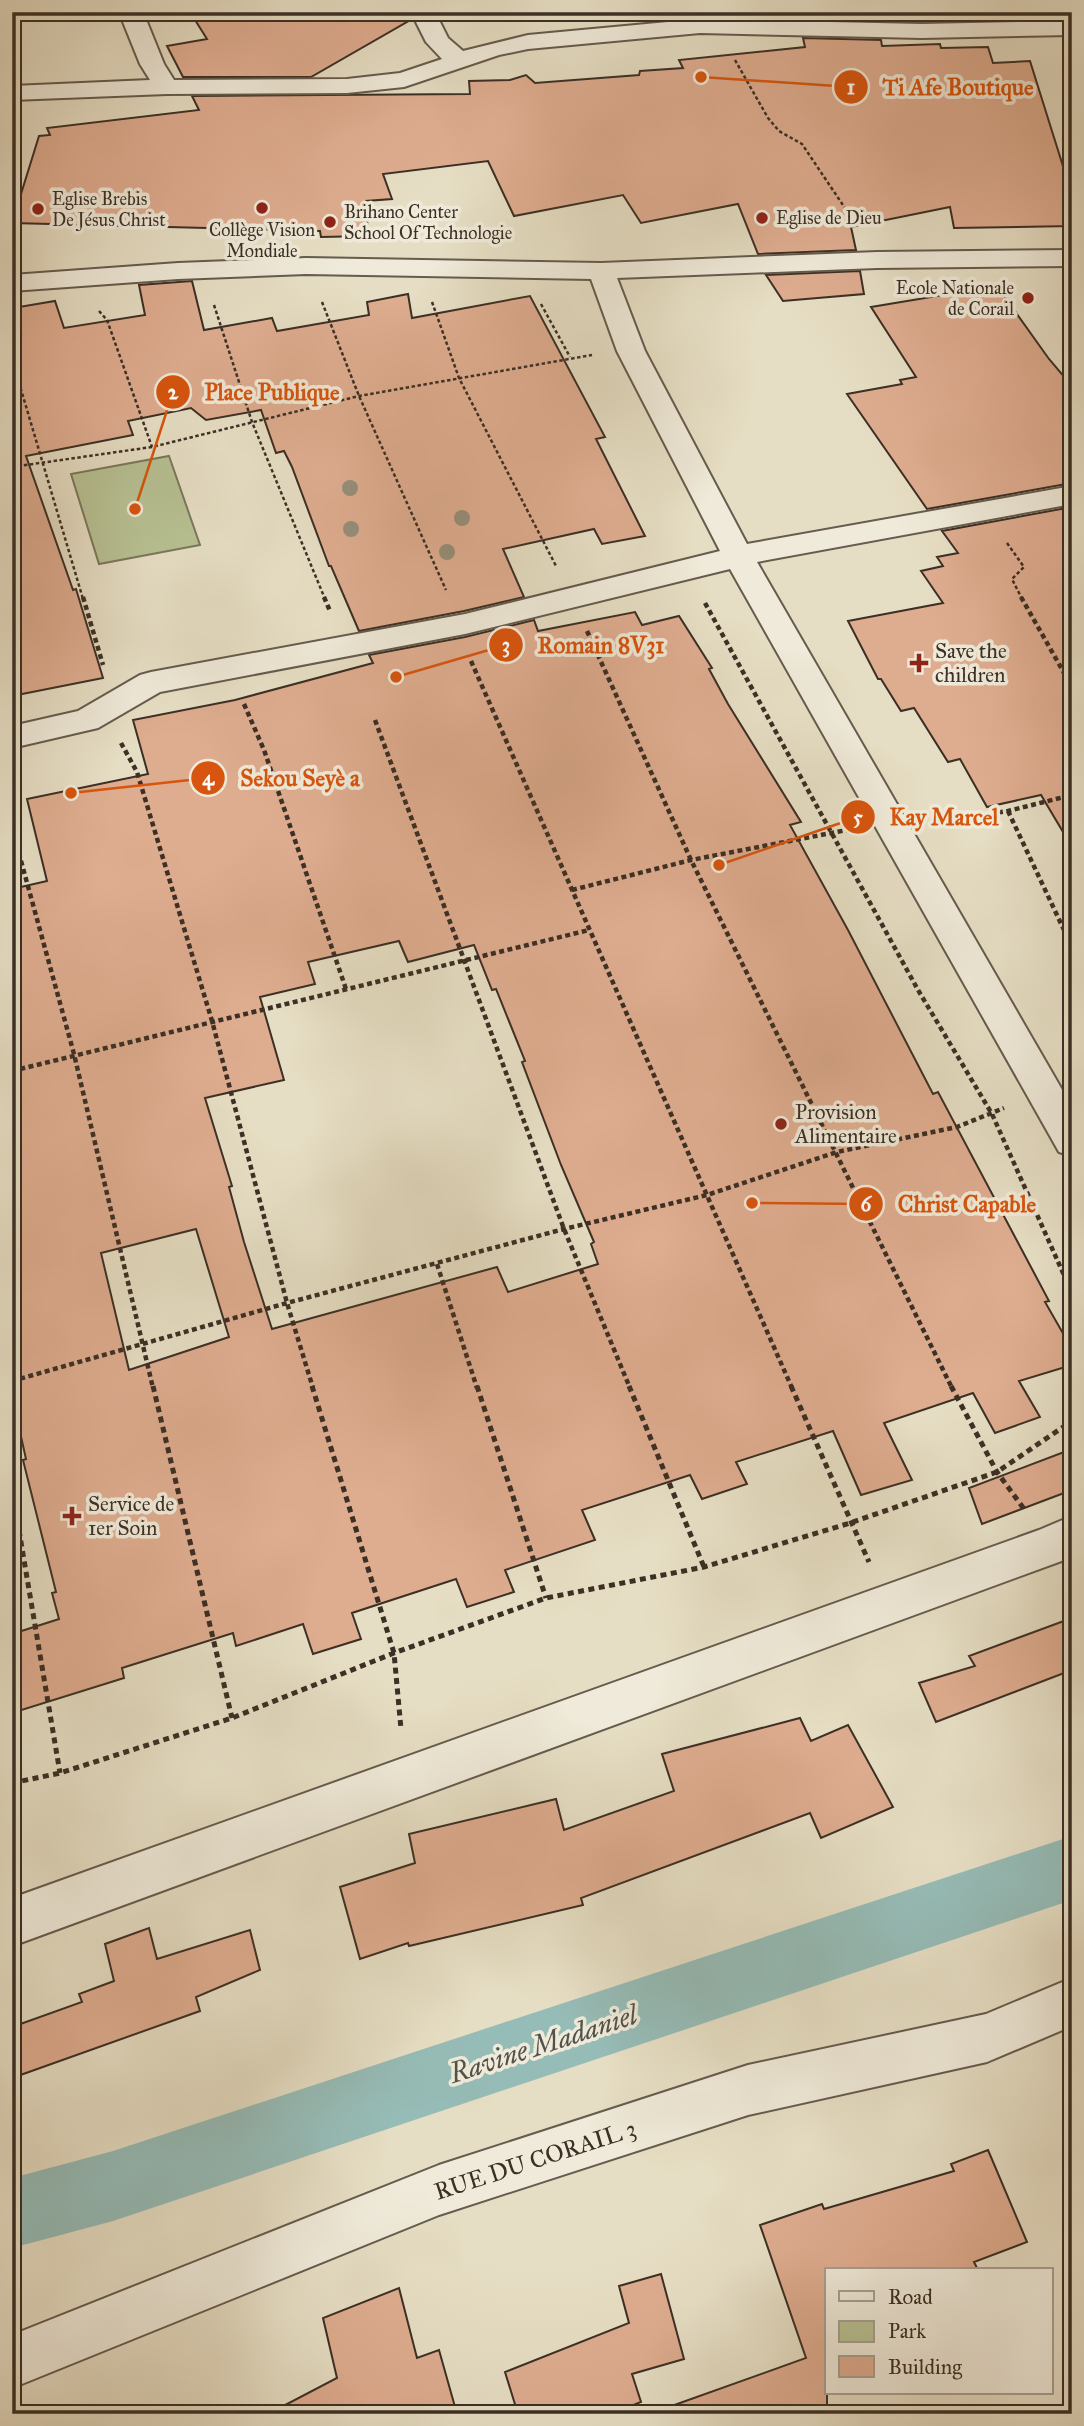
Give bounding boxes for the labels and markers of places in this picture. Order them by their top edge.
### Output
callout: Ti Afe Boutique [834,65,1048,109]
place label: Eglise Brebis De Jésus Christ [52,188,166,232]
marker: Collège Vision Mondiale [254,200,270,216]
marker: Eglise Brebis De Jésus Christ [30,201,46,217]
place label: Brihano Center School Of Technologie [344,201,512,245]
place label: Eglise de Dieu [776,207,882,230]
marker: Eglise de Dieu [754,210,770,226]
marker: Brihano Center School Of Technologie [322,214,338,230]
place label: Collège Vision Mondiale [209,219,315,262]
place label: Ecole Nationale de Corail [896,277,1014,320]
marker: Ecole Nationale de Corail [1020,290,1036,306]
callout: Place Publique [155,370,354,414]
callout: Romain 8V31 [489,623,678,667]
place label: Save the children [935,638,1007,688]
marker: Save the children [909,653,929,673]
callout: Sekou Seyè a [191,756,374,800]
callout: Kay Marcel [841,795,1013,839]
place label: Provision Alimentaire [794,1099,897,1149]
marker: Provision Alimentaire [773,1116,789,1132]
callout: Christ Capable [848,1182,1050,1226]
place label: Service de 1er Soin [88,1491,174,1541]
marker: Service de 1er Soin [62,1506,82,1526]

